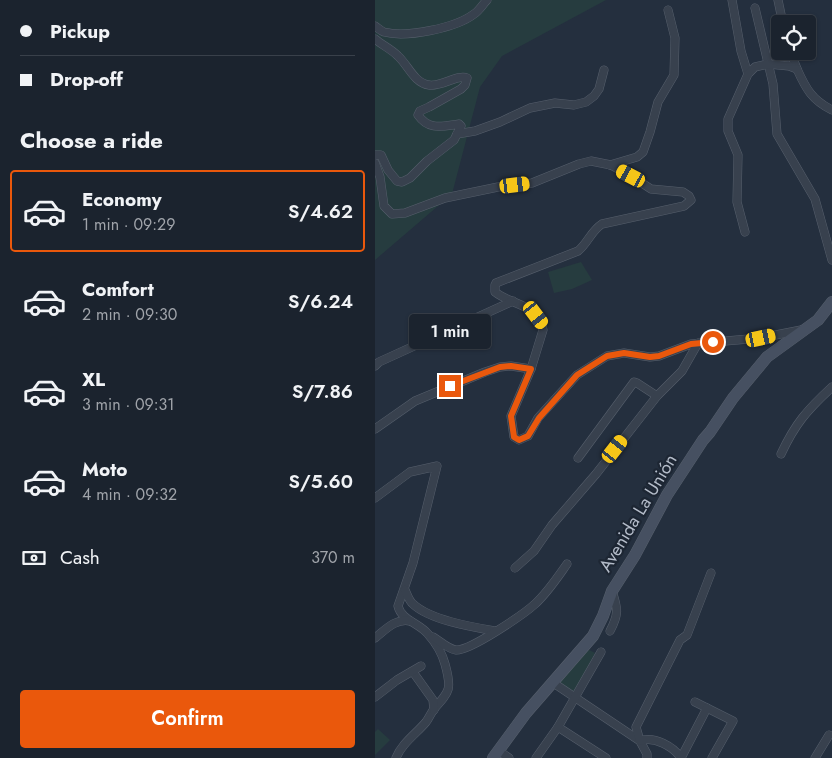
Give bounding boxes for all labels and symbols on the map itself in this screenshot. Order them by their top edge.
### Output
car [614,162,647,190]
car [499,176,530,194]
car [520,299,551,331]
callout: 1 min [409,314,491,348]
car [744,328,777,348]
route start [702,331,724,353]
route end [439,375,461,397]
car [599,433,630,465]
street label: Avenida La Unión [593,449,683,577]

